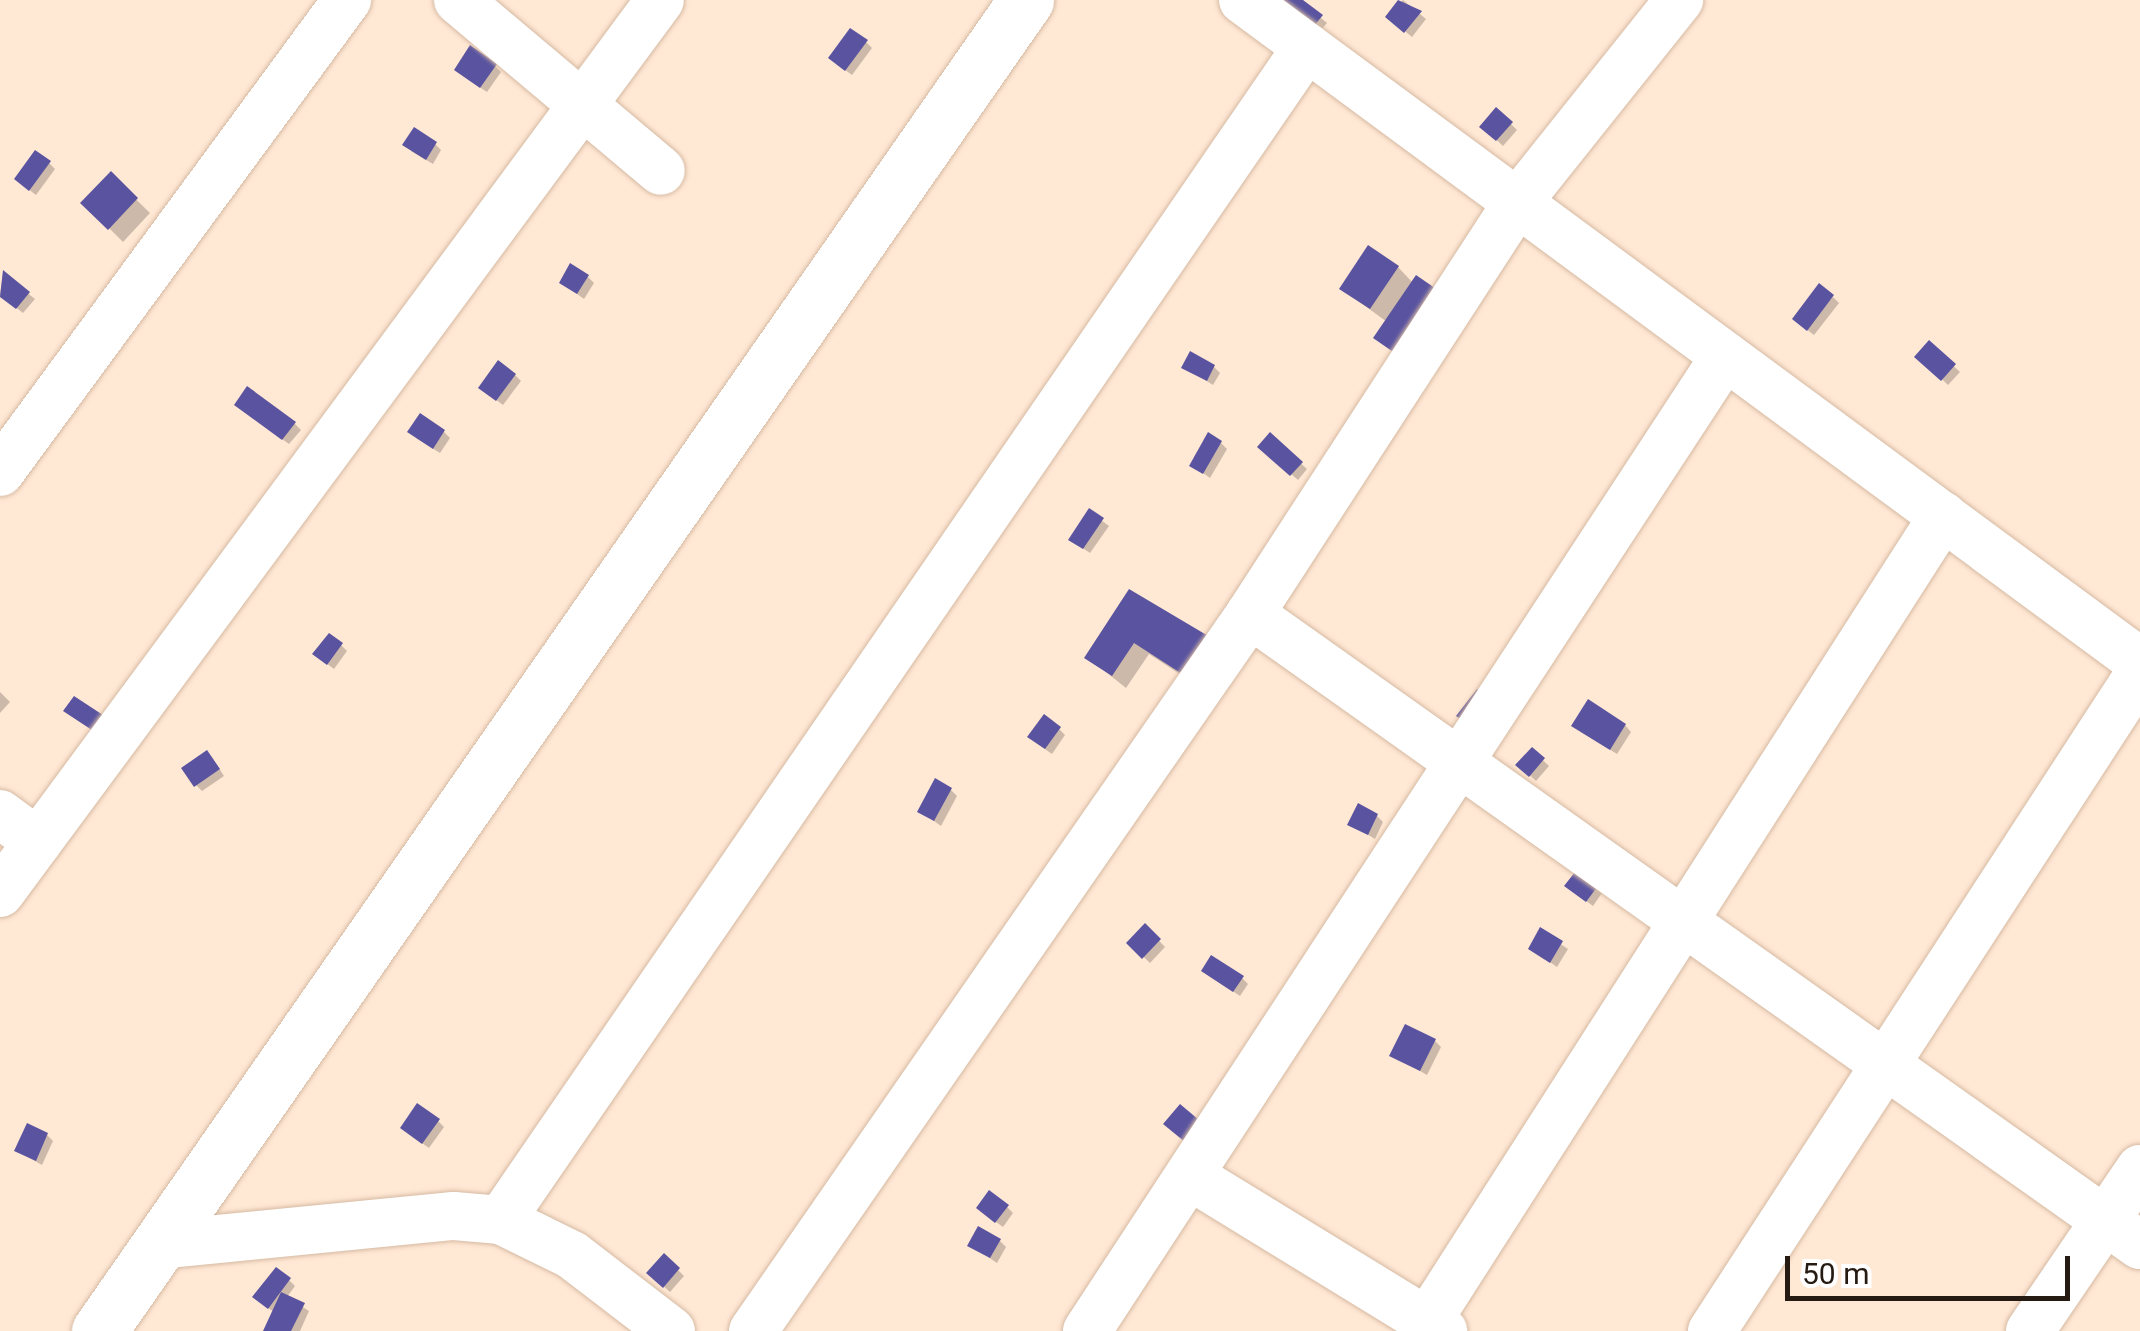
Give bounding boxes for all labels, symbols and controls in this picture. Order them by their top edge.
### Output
scale bar [1790,1236,2075,1298]
text: 50 m [1802,1256,1869,1291]

